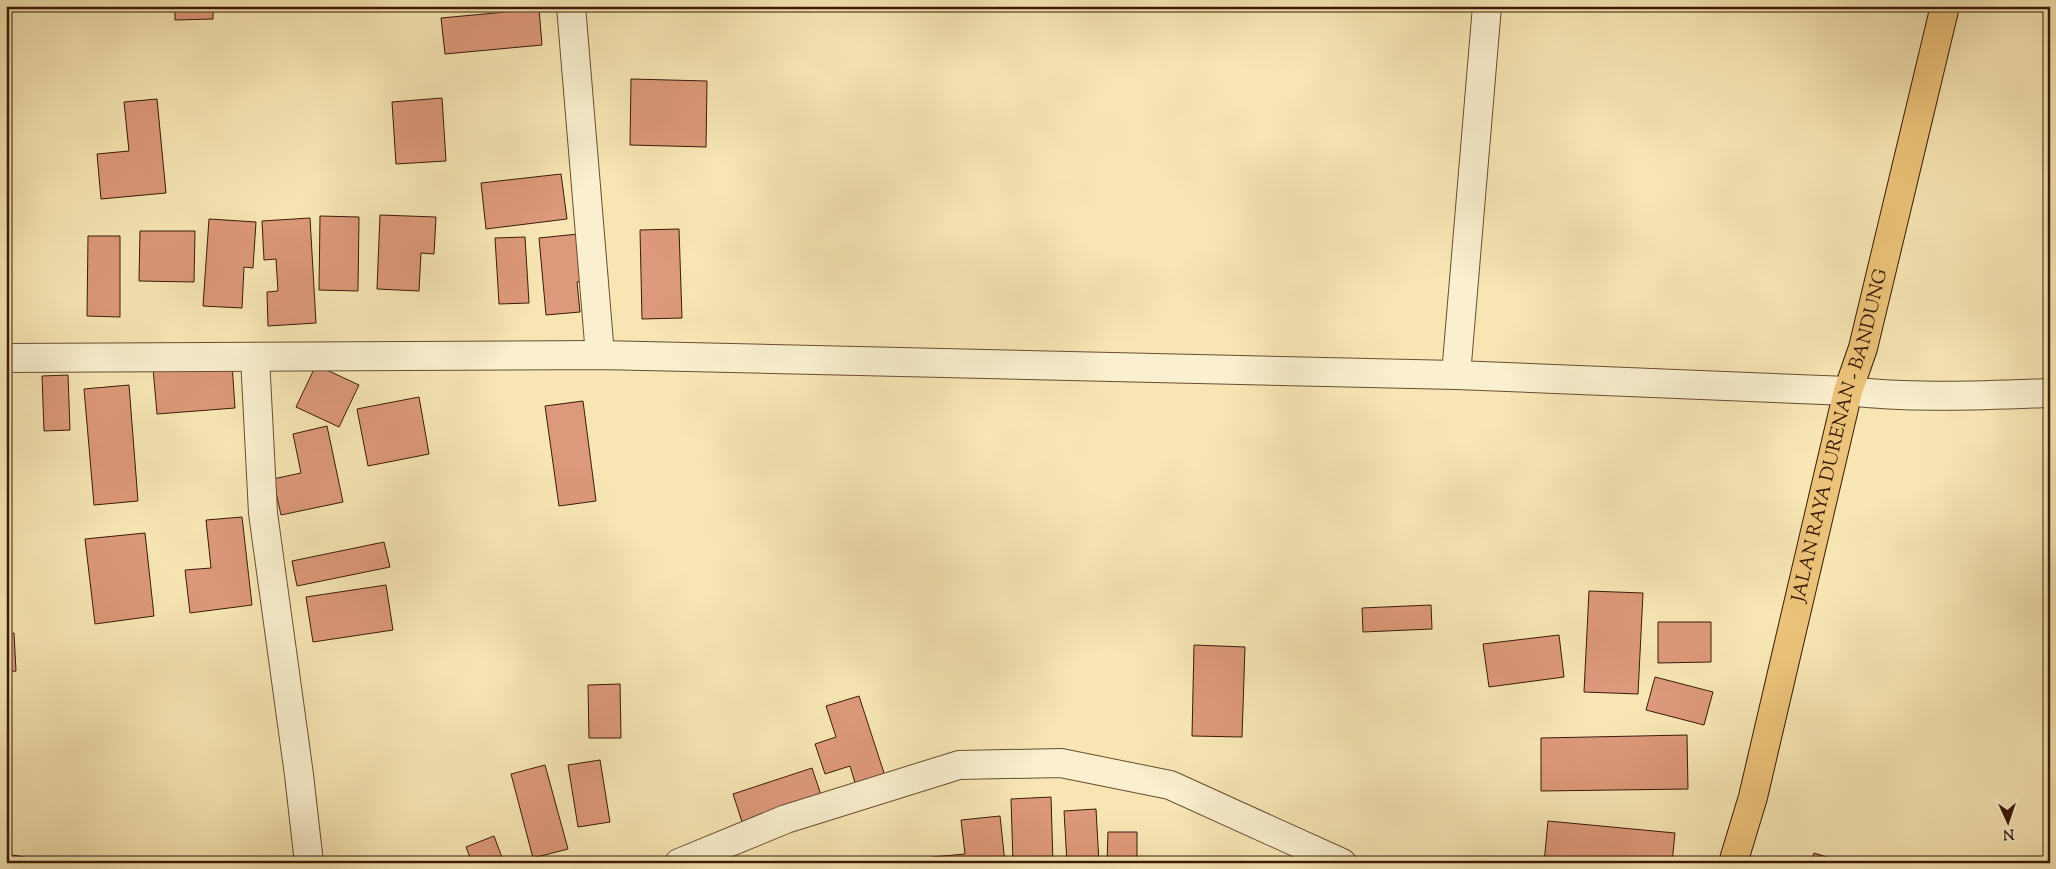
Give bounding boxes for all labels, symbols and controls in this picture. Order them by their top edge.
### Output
street label: JALAN RAYA DURENAN - BANDUNG [1785,266,1895,606]
north arrow [1984,796,2034,846]
text: N [2002,823,2015,843]

